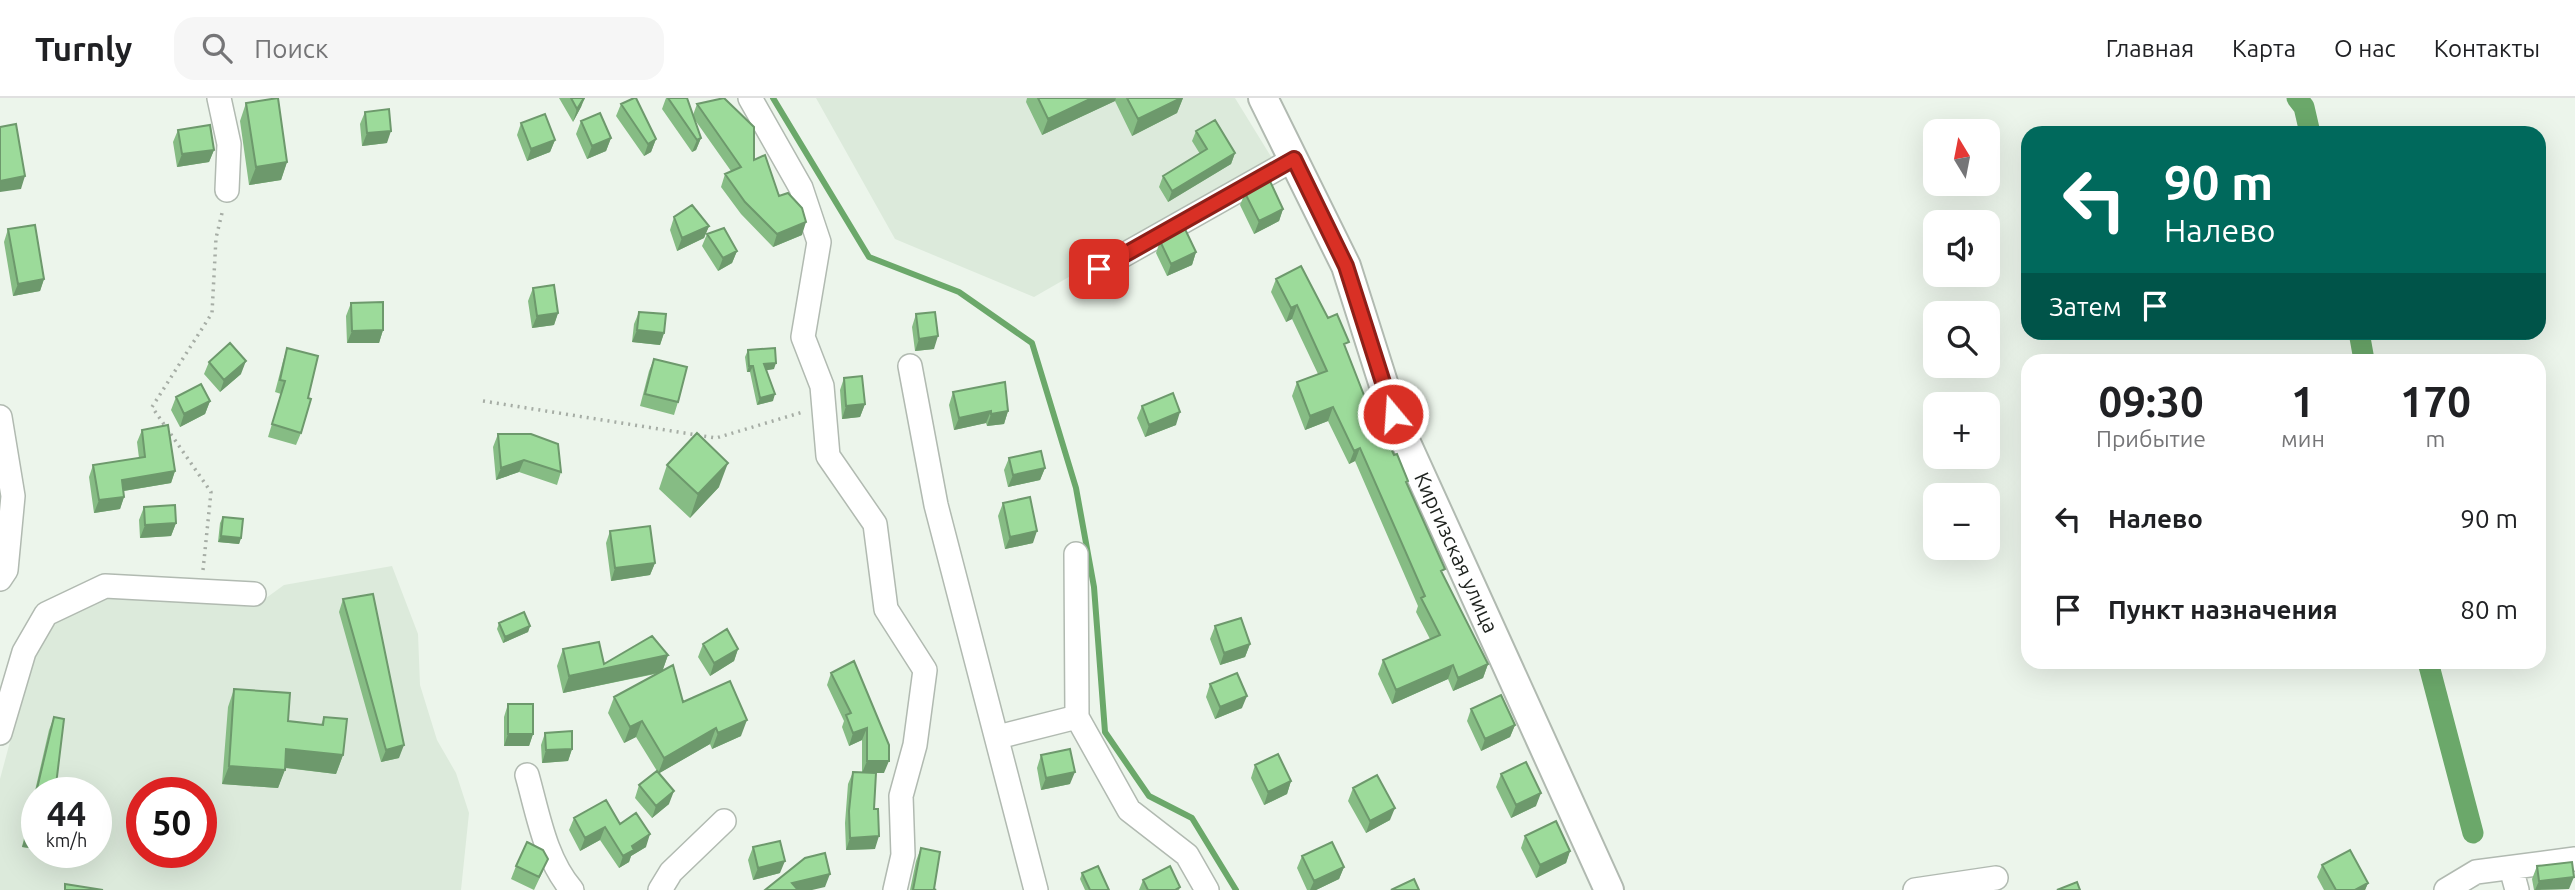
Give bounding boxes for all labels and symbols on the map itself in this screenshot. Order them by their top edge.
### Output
north arrow [1923,119,2000,196]
pin [1069,239,1129,299]
position arrow [1356,377,1430,451]
street label: Киргизская улица [1410,468,1504,636]
speed limit sign: 50 [126,777,217,868]

